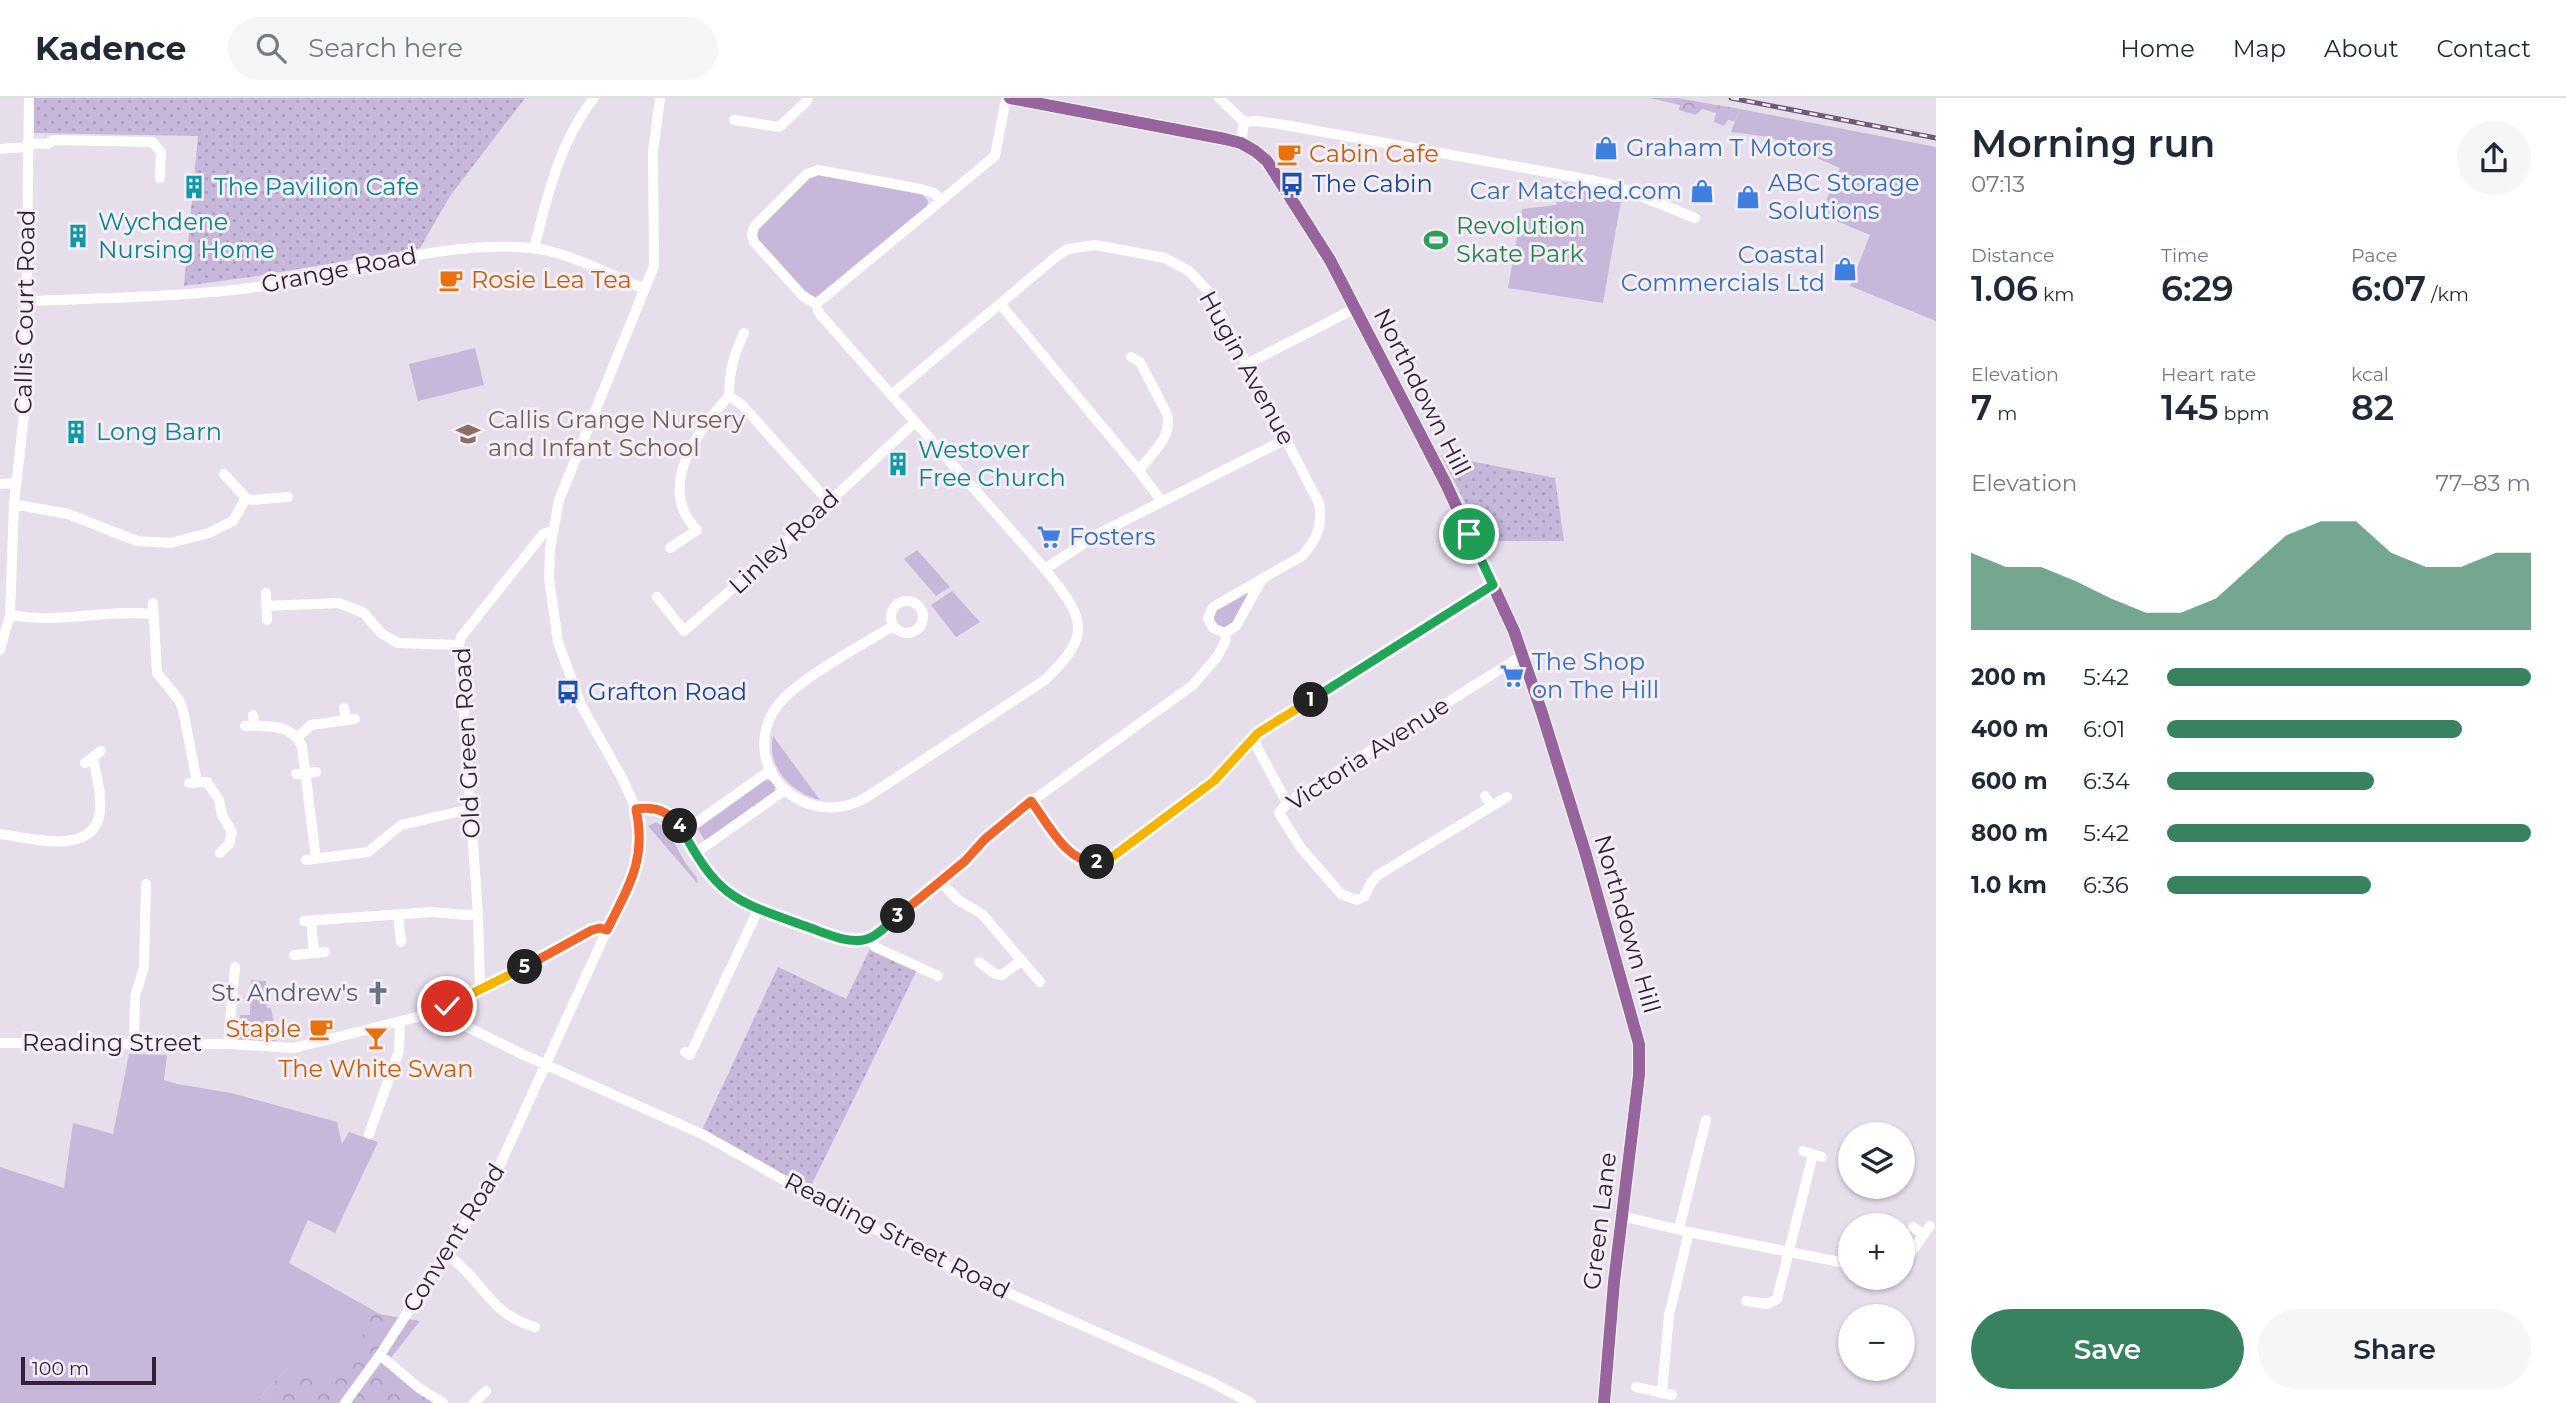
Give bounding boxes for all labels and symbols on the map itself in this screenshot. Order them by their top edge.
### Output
place label: Graham T Motors [1626,133,1833,162]
shop icon: Graham T Motors [1592,134,1620,162]
place label: Cabin Cafe [1309,139,1439,168]
cafe icon: Cabin Cafe [1275,140,1303,168]
place label: ABC Storage Solutions [1768,168,1919,225]
place label: The Cabin [1312,169,1433,198]
bus stop icon: The Cabin [1278,170,1306,198]
place label: The Pavilion Cafe [214,172,419,201]
building icon: The Pavilion Cafe [180,173,208,201]
place label: Car Matched.com [1470,176,1682,205]
shop icon: Car Matched.com [1688,177,1716,205]
shop icon: ABC Storage Solutions [1734,183,1762,211]
place label: Wychdene Nursing Home [98,207,275,264]
street label: Callis Court Road [8,209,41,415]
place label: Revolution Skate Park [1456,211,1585,268]
building icon: Wychdene Nursing Home [64,222,92,250]
sports icon: Revolution Skate Park [1422,226,1450,254]
street label: Grange Road [259,240,419,299]
place label: Coastal Commercials Ltd [1621,240,1825,297]
shop icon: Coastal Commercials Ltd [1831,255,1859,283]
place label: Rosie Lea Tea [471,265,632,294]
cafe icon: Rosie Lea Tea [437,266,465,294]
street label: Hugin Avenue [1193,286,1302,450]
street label: Northdown Hill [1368,303,1477,480]
place label: Callis Grange Nursery and Infant School [488,405,745,462]
place label: Long Barn [96,417,222,446]
building icon: Long Barn [62,418,90,446]
school or university icon: Callis Grange Nursery and Infant School [454,420,482,448]
place label: Westover Free Church [918,435,1066,492]
building icon: Westover Free Church [884,450,912,478]
street label: Linley Road [723,483,845,600]
pin [1439,504,1499,564]
place label: Fosters [1069,522,1156,551]
supermarket icon: Fosters [1035,523,1063,551]
street label: Old Green Road [447,647,486,839]
place label: The Shop on The Hill [1532,647,1659,704]
supermarket icon: The Shop on The Hill [1498,662,1526,690]
place label: Grafton Road [588,677,747,706]
bus stop icon: Grafton Road [554,678,582,706]
pin: 1 [1294,682,1328,718]
street label: Victoria Avenue [1281,690,1454,817]
pin: 4 [662,808,698,844]
street label: Northdown Hill [1588,831,1667,1016]
pin: 2 [1080,844,1114,880]
pin: 3 [880,898,916,934]
pin: 5 [508,950,542,984]
pin [417,976,477,1036]
place label: St. Andrew's [211,978,358,1007]
church icon: St. Andrew's [364,979,392,1007]
place label: Staple [226,1014,301,1043]
cafe icon: Staple [307,1015,335,1043]
bar icon: The White Swan [362,1024,390,1052]
street label: Reading Street [22,1028,202,1057]
place label: The White Swan [278,1054,474,1083]
street label: Green Lane [1577,1150,1622,1291]
street label: Convent Road [396,1158,511,1317]
street label: Reading Street Road [780,1166,1015,1305]
scale bar [21,1354,156,1386]

